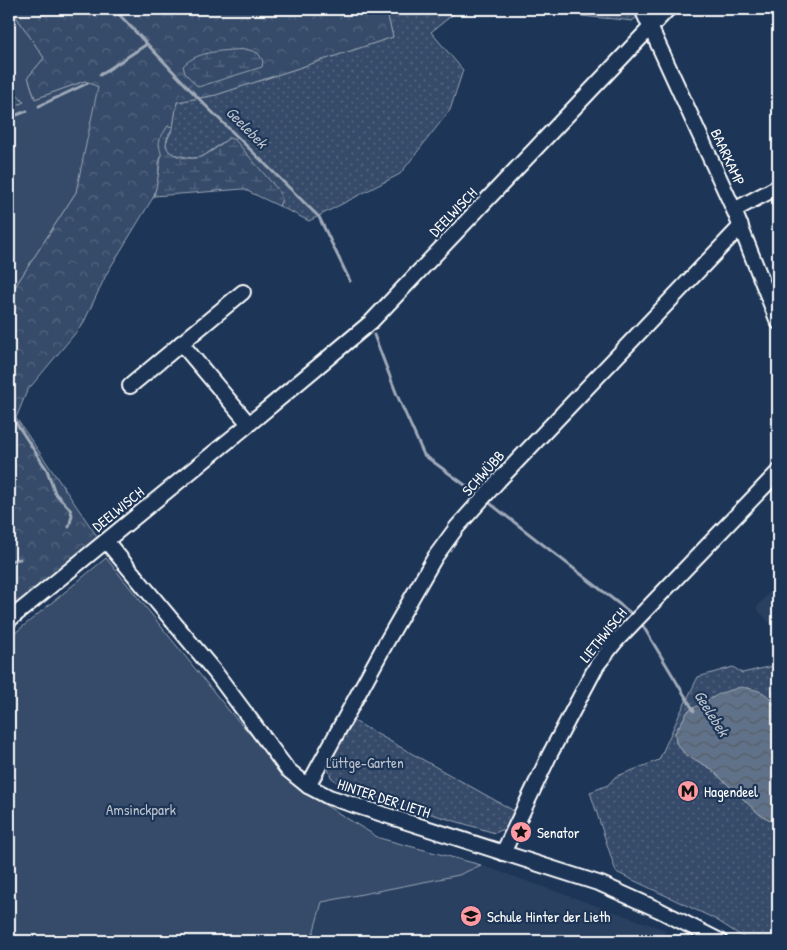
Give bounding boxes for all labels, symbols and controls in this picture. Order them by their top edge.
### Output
water label: Geelebek [221,101,274,154]
street label: BAARKAMP [706,125,750,189]
street label: DEELWISCH [424,183,482,241]
street label: SCHWÜBB [457,446,509,500]
street label: DEELWISCH [88,482,148,536]
street label: LIETHWISCH [574,603,632,667]
water label: Geelebek [689,686,735,741]
park label: Lüttge-Garten [326,752,404,773]
street label: HINTER DER LIETH [335,773,433,823]
metro station icon: Hagendeel [676,779,700,803]
place label: Hagendeel [704,781,758,802]
park label: Amsinckpark [106,799,176,820]
place icon: Senator [509,820,533,844]
place label: Senator [537,822,580,843]
school or university icon: Schule Hinter der Lieth [459,904,483,928]
place label: Schule Hinter der Lieth [487,906,610,927]

